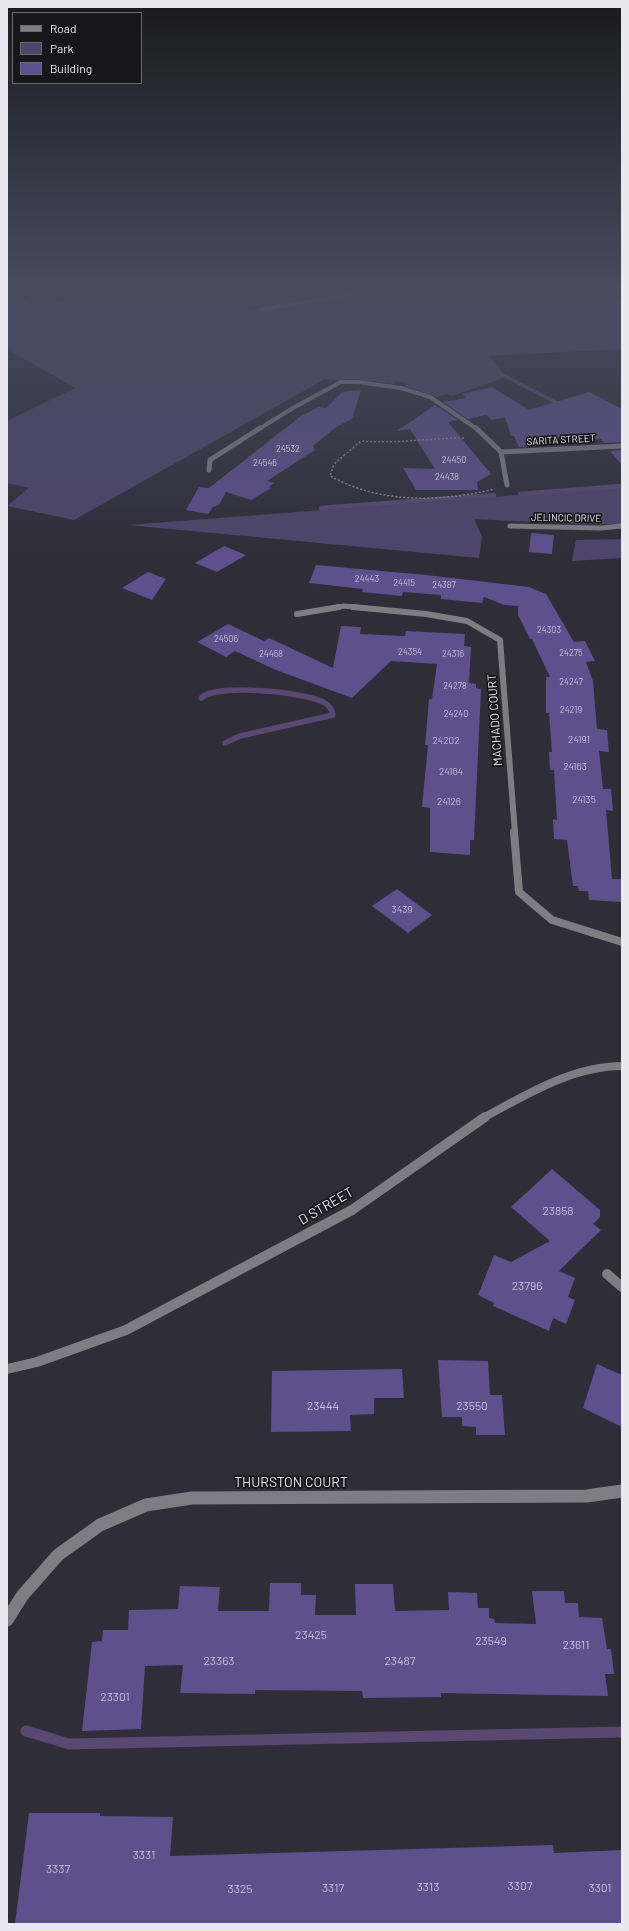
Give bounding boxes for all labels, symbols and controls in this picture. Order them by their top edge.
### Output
legend [12,12,142,84]
text: Road [50,21,77,35]
text: Park [50,41,74,55]
text: Building [50,61,92,75]
street label: SARITA STREET [526,432,596,448]
house number: 24532 [276,444,300,454]
house number: 24450 [442,455,466,465]
house number: 24546 [253,458,277,468]
house number: 24438 [435,472,459,482]
street label: JELINCIC DRIVE [531,511,601,525]
house number: 24443 [355,574,379,584]
house number: 24415 [393,578,415,588]
house number: 24387 [432,580,456,590]
house number: 24303 [537,625,561,635]
house number: 24506 [214,634,238,644]
house number: 24354 [398,647,422,657]
house number: 24275 [559,648,583,658]
house number: 24468 [259,649,283,659]
house number: 24316 [442,649,464,659]
street label: MACHADO COURT [485,674,505,766]
house number: 24247 [559,677,583,687]
house number: 24278 [443,681,467,691]
house number: 24219 [560,705,582,715]
house number: 24240 [444,709,468,719]
house number: 24191 [568,734,590,746]
house number: 24202 [432,735,460,747]
house number: 24163 [563,761,587,773]
house number: 24164 [439,766,463,778]
house number: 24135 [572,794,596,806]
house number: 24126 [437,796,461,808]
house number: 3439 [391,904,413,916]
street label: D STREET [295,1184,357,1228]
house number: 23858 [542,1204,574,1218]
house number: 23796 [512,1279,542,1293]
house number: 23444 [307,1399,339,1413]
house number: 23550 [456,1399,488,1413]
street label: THURSTON COURT [234,1474,348,1490]
house number: 23425 [295,1628,327,1642]
house number: 23549 [475,1634,507,1648]
house number: 23611 [563,1638,589,1652]
house number: 23363 [203,1654,235,1668]
house number: 23487 [384,1654,416,1668]
house number: 23301 [100,1690,130,1704]
house number: 3331 [133,1848,155,1862]
house number: 3337 [46,1862,70,1876]
house number: 3307 [508,1879,532,1893]
house number: 3313 [417,1880,439,1894]
house number: 3317 [322,1881,344,1895]
house number: 3301 [588,1881,612,1895]
house number: 3325 [228,1882,252,1896]

